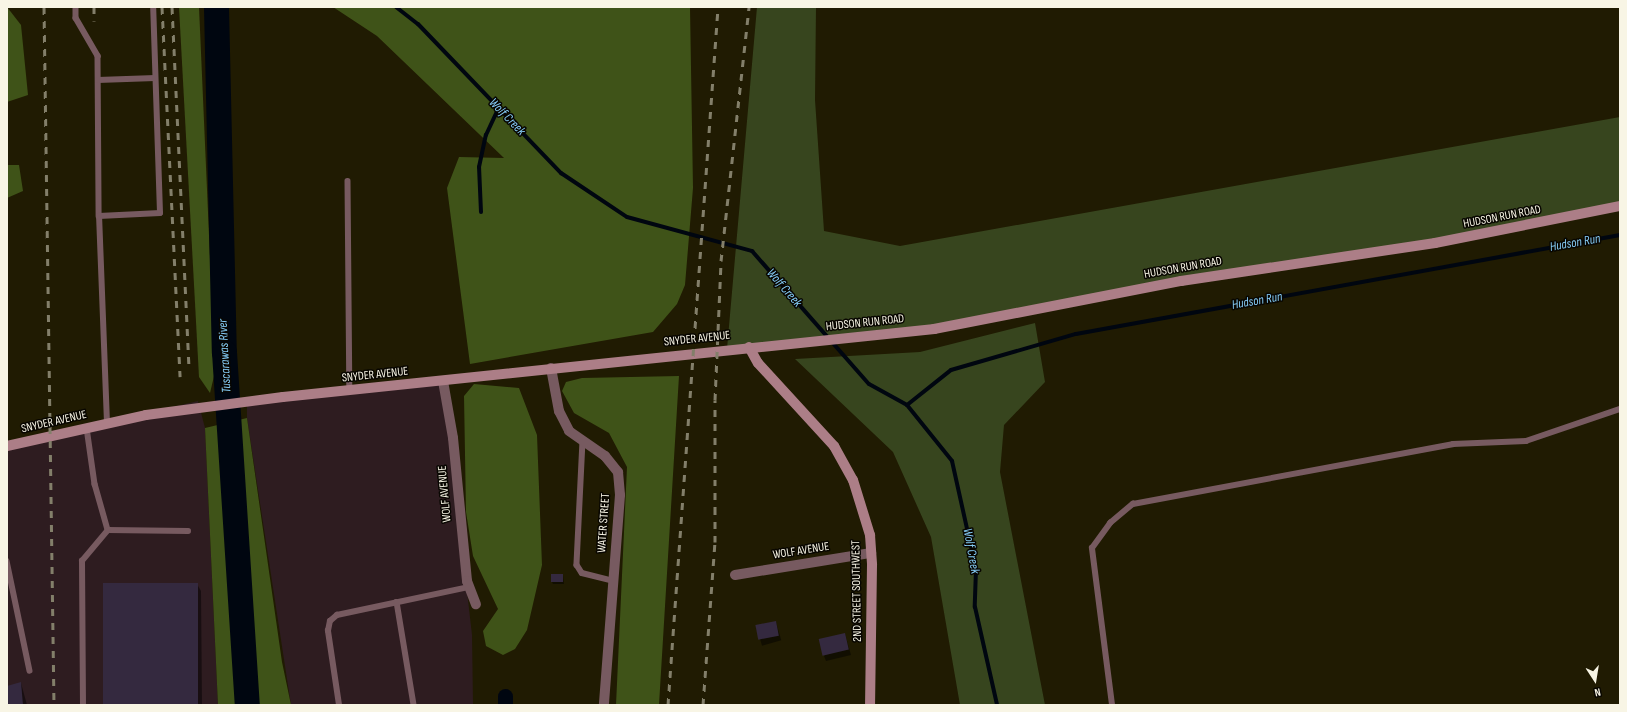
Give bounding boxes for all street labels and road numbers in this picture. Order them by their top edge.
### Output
street label: HUDSON RUN ROAD [1462,202,1542,232]
street label: HUDSON RUN ROAD [1143,254,1223,282]
street label: HUDSON RUN ROAD [825,312,905,334]
street label: SNYDER AVENUE [663,328,731,350]
street label: SNYDER AVENUE [341,364,409,386]
street label: SNYDER AVENUE [20,407,88,437]
street label: WOLF AVENUE [435,465,455,523]
street label: WATER STREET [595,493,613,553]
street label: WOLF AVENUE [772,539,830,563]
street label: 2ND STREET SOUTHWEST [849,540,865,642]

